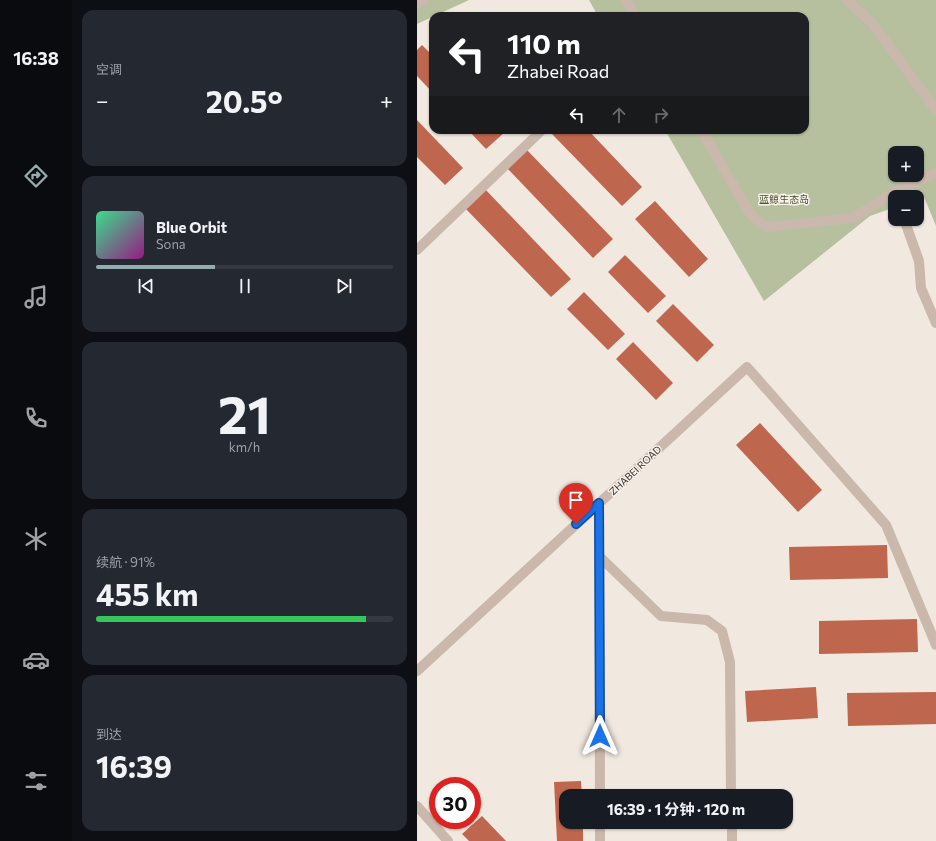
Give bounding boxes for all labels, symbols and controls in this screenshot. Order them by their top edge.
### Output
text: 110 m [507,26,581,60]
icon: left [441,28,493,80]
text: 16:38 [13,47,59,69]
text: Zhabei Road [507,60,609,82]
text: 空调 [96,61,122,77]
text: 20.5° [206,82,283,119]
text: − [96,87,109,114]
text: + [380,87,393,114]
icon: left [566,104,588,126]
icon: ahead [608,104,630,126]
icon: right [650,104,672,126]
map controls [888,146,924,226]
button: + [888,146,924,182]
icon: directions [22,162,50,190]
button: − [888,190,924,226]
park label: 蓝鲸生态岛 [759,193,809,205]
text: Blue Orbit [156,218,227,236]
text: Sona [156,236,186,252]
icon: previous [135,275,157,297]
icon: pause [234,275,256,297]
icon: next [333,275,355,297]
icon: music [22,283,50,311]
text: 21 [218,381,271,445]
icon: phone [22,404,50,432]
text: km/h [229,439,260,455]
street label: ZHABEI ROAD [606,443,664,497]
pin [559,483,593,524]
icon: arrive [565,489,587,511]
icon: climate [22,525,50,553]
text: 续航 · 91% [96,554,155,570]
text: 455 km [96,575,199,612]
icon: car [22,646,50,674]
position arrow [579,715,621,757]
text: 到达 [96,726,122,742]
text: 16:39 [96,747,172,784]
icon: filters [22,767,50,795]
speed limit sign: 30 [429,777,481,829]
text: 16:39 · 1 分钟 · 120 m [607,800,745,818]

